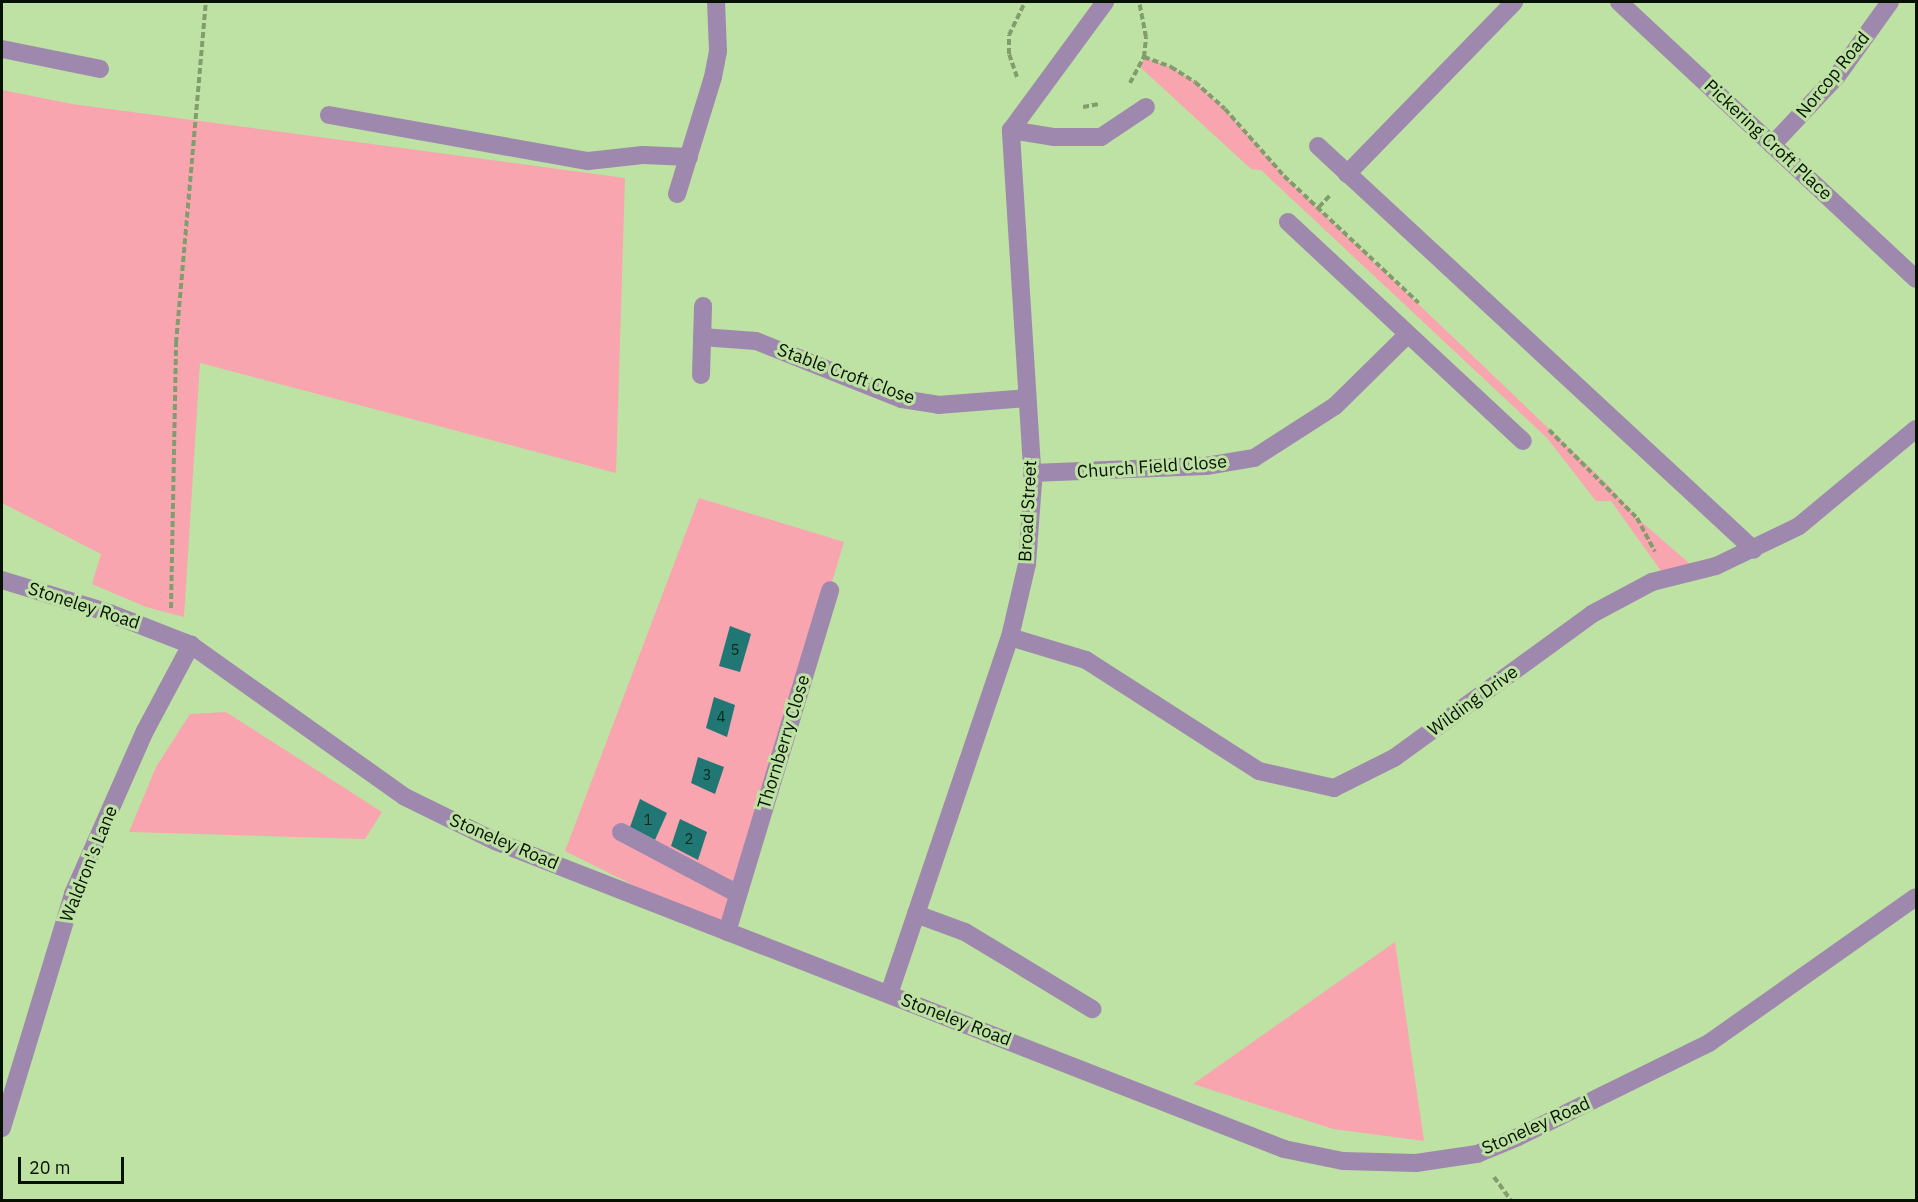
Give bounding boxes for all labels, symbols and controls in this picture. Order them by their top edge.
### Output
street label: Norcop Road [1792,28,1874,122]
street label: Pickering Croft Place [1700,75,1836,205]
street label: Stable Croft Close [774,339,918,409]
street label: Church Field Close [1076,451,1228,483]
street label: Broad Street [1015,459,1041,563]
street label: Stoneley Road [25,578,143,634]
house number: 5 [731,641,739,659]
street label: Wilding Drive [1424,661,1522,741]
street label: Thornberry Close [753,672,815,812]
house number: 4 [717,708,725,726]
house number: 3 [703,766,711,784]
street label: Waldron's Lane [56,803,122,925]
street label: Stoneley Road [446,809,562,875]
house number: 1 [644,811,652,829]
house number: 2 [685,830,693,848]
street label: Stoneley Road [898,989,1014,1051]
street label: Stoneley Road [1479,1093,1593,1159]
scale bar [21,1145,128,1183]
text: 20 m [29,1156,71,1179]

